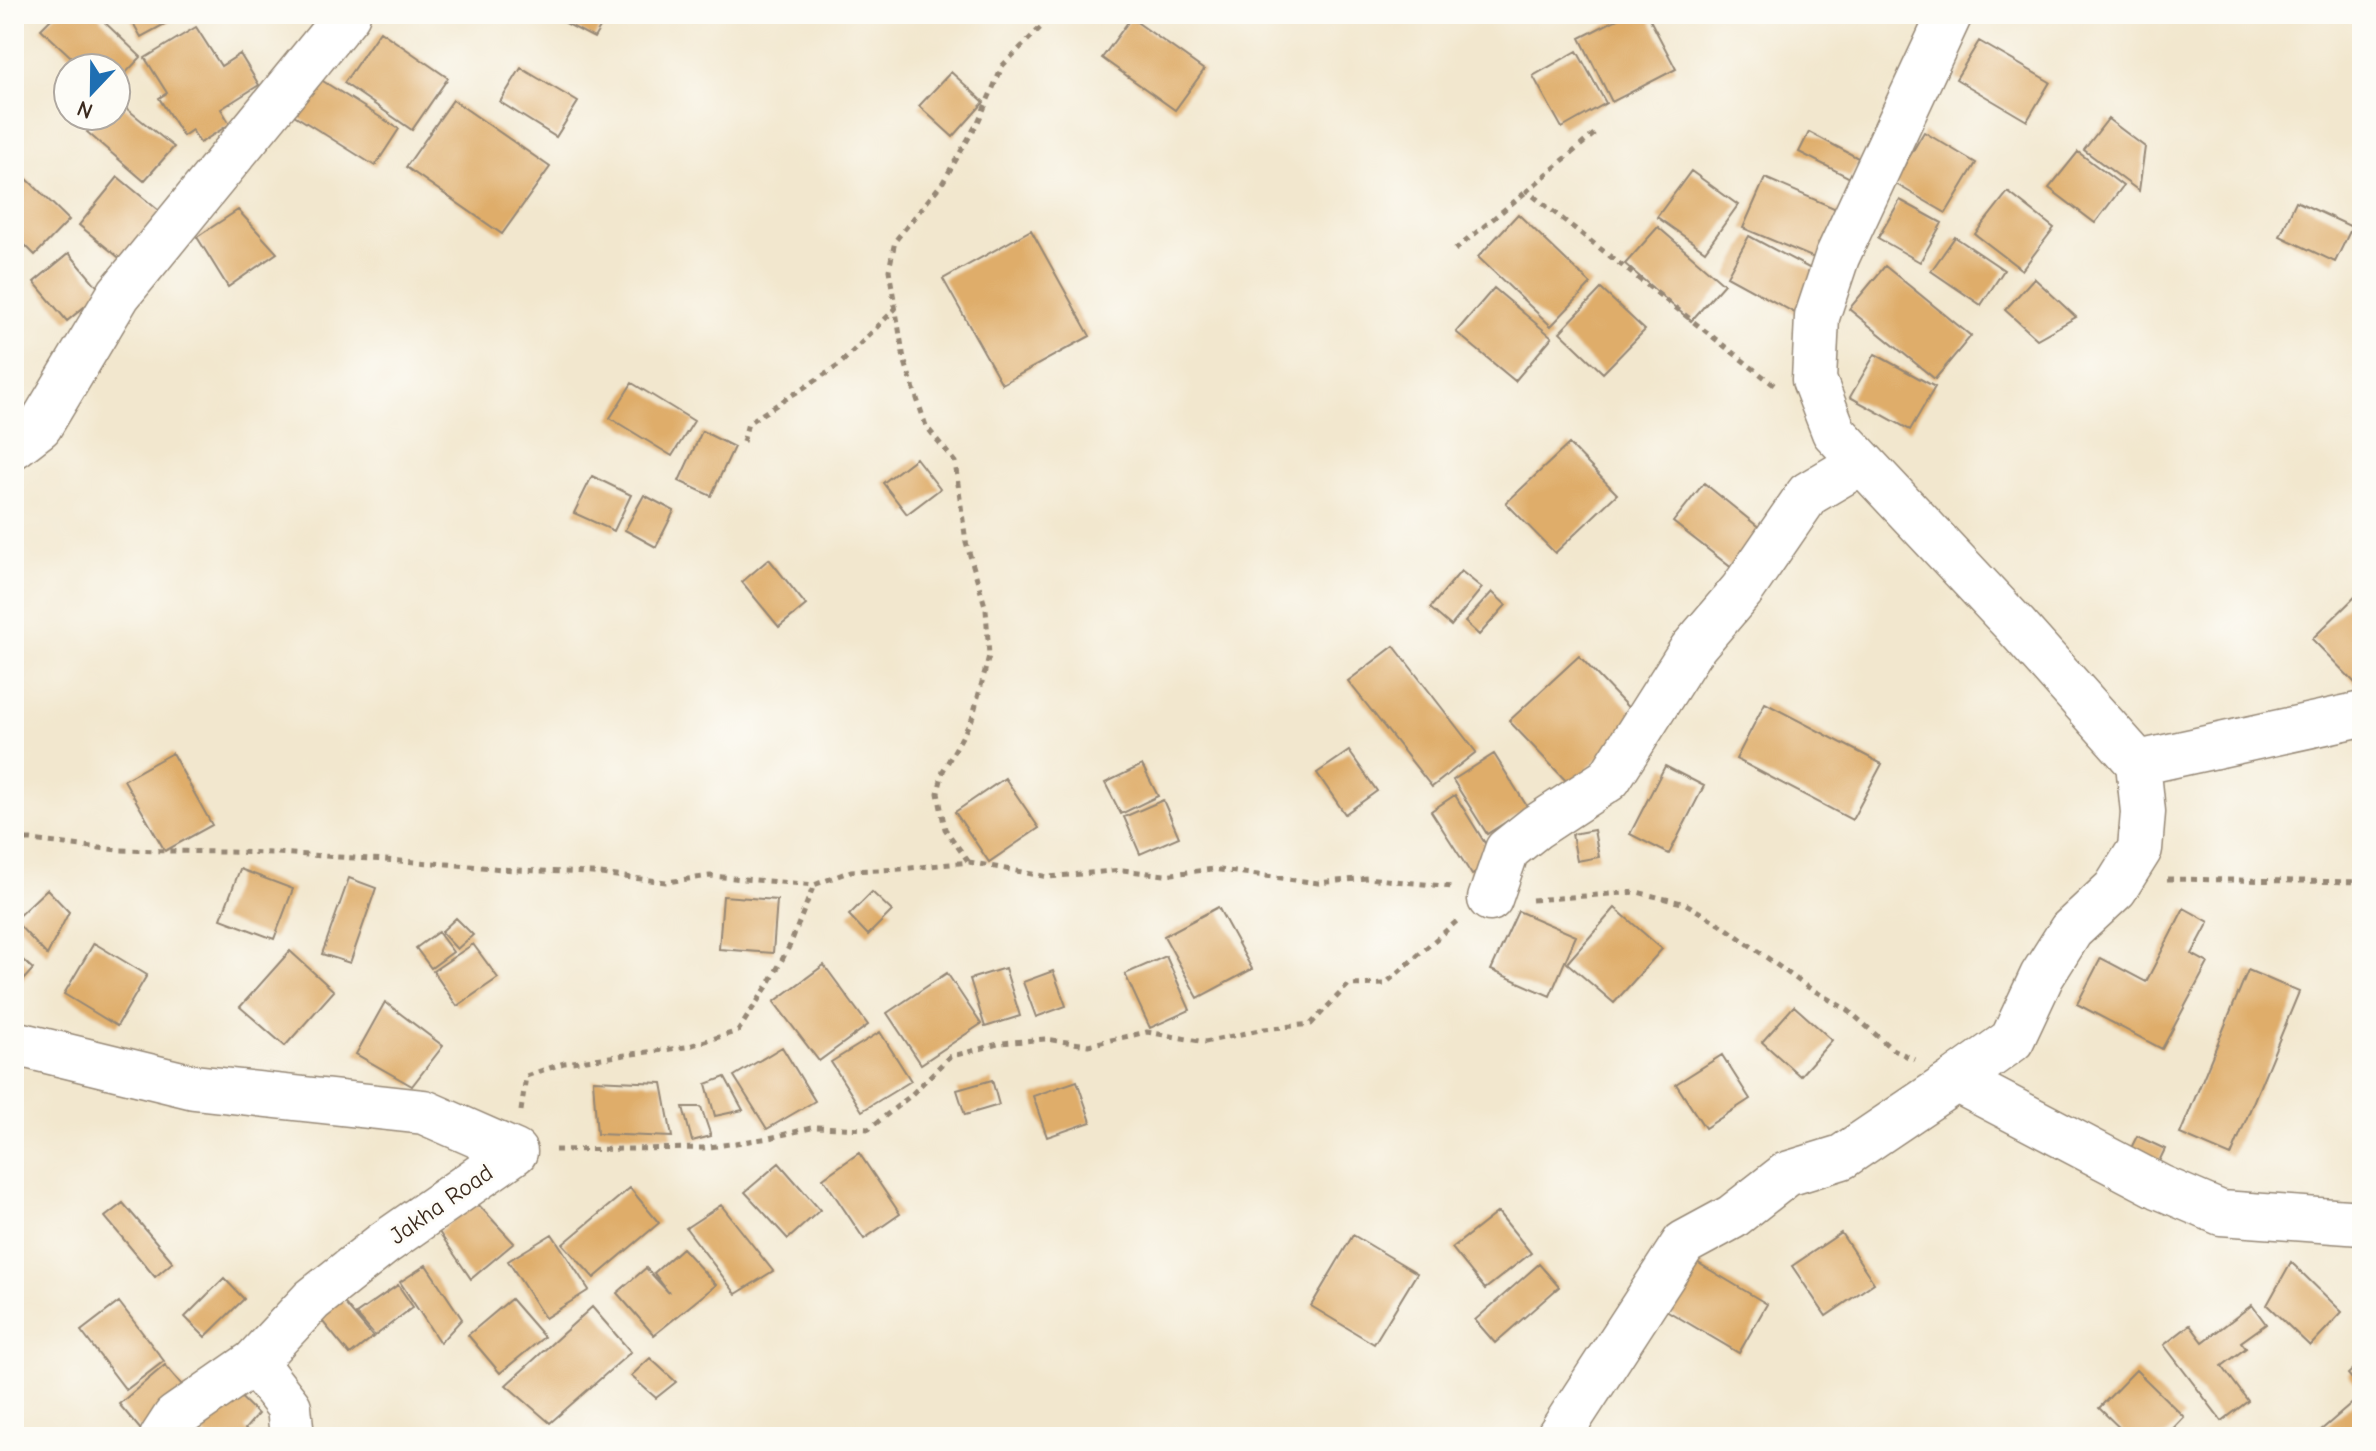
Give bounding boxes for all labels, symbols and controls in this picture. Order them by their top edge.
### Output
north arrow [52,52,132,132]
text: N [73,95,96,124]
street label: Jakha Road [384,1158,498,1250]

